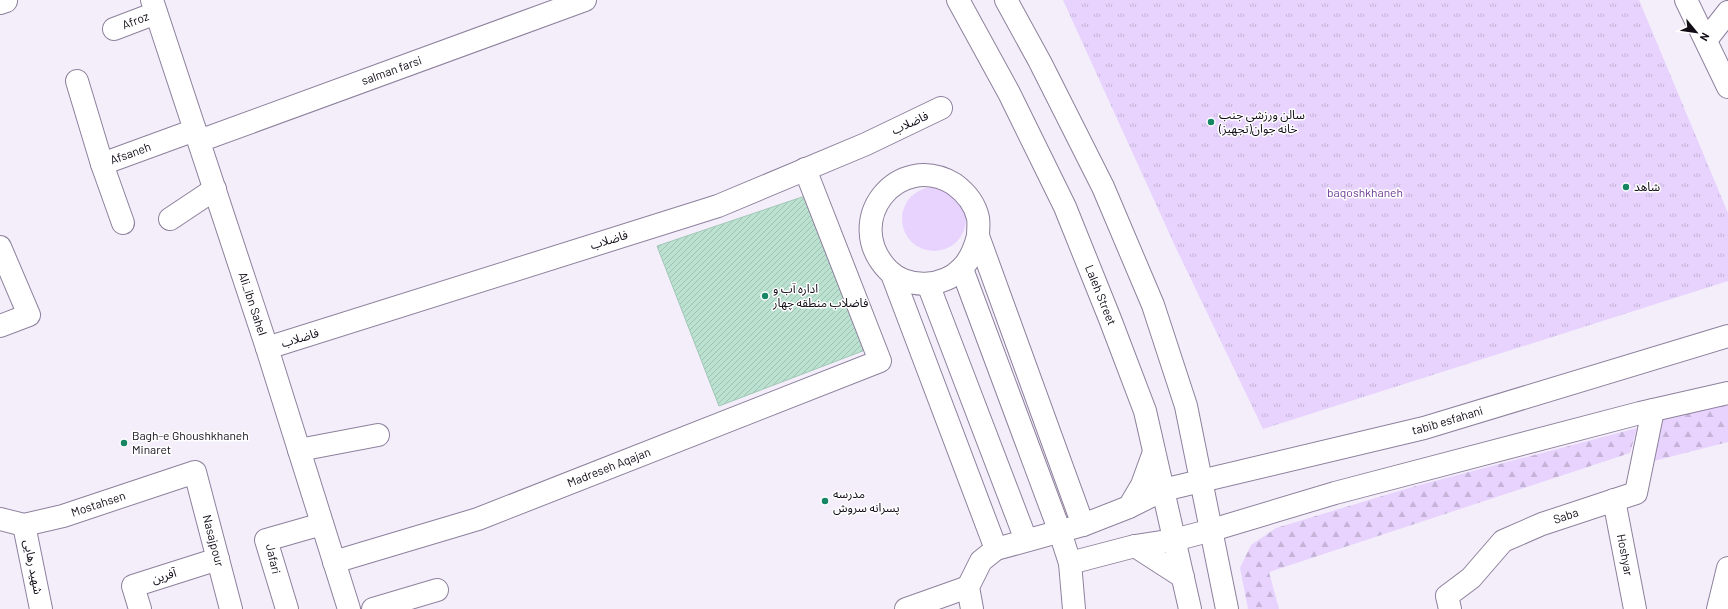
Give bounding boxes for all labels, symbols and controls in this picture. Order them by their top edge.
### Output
street label: Afroz [120,8,151,31]
north arrow [1676,12,1716,52]
text: N [1698,31,1713,43]
street label: salman farsi [359,52,423,87]
place label: سالن ورزشی جنب خانه جوان(تجهیز) [1218,107,1305,136]
street label: فاضلاب [889,108,931,138]
marker: سالن ورزشی جنب خانه جوان(تجهیز) [1206,117,1216,127]
street label: Afsaneh [108,139,153,166]
place label: شاهد [1634,179,1660,193]
marker: شاهد [1621,182,1631,192]
park label: baqoshkhaneh [1327,185,1403,199]
street label: فاضلاب [588,227,630,253]
street label: Laleh Street [1083,262,1120,327]
street label: Ali_ibn Sahel [236,270,270,337]
place label: اداره آب و فاضلاب منطقه چهار [772,281,868,311]
marker: اداره آب و فاضلاب منطقه چهار [760,291,770,301]
street label: فاضلاب [279,325,321,351]
street label: tabib esfahani [1410,403,1484,437]
place label: Bagh-e Ghoushkhaneh Minaret [132,428,249,456]
marker: Bagh-e Ghoushkhaneh Minaret [119,438,129,448]
street label: Madreseh Aqajan [565,444,652,489]
place label: مدرسه پسرانه سروش [833,486,900,516]
street label: Mostahsen [69,488,127,519]
marker: مدرسه پسرانه سروش [820,496,830,506]
street label: Saba [1551,504,1580,526]
street label: Nasajpour [201,513,228,569]
street label: Hoshyar [1615,533,1637,578]
street label: شهید رهایی [21,538,46,596]
street label: Jafari [264,542,284,575]
street label: آفرین [150,565,178,586]

